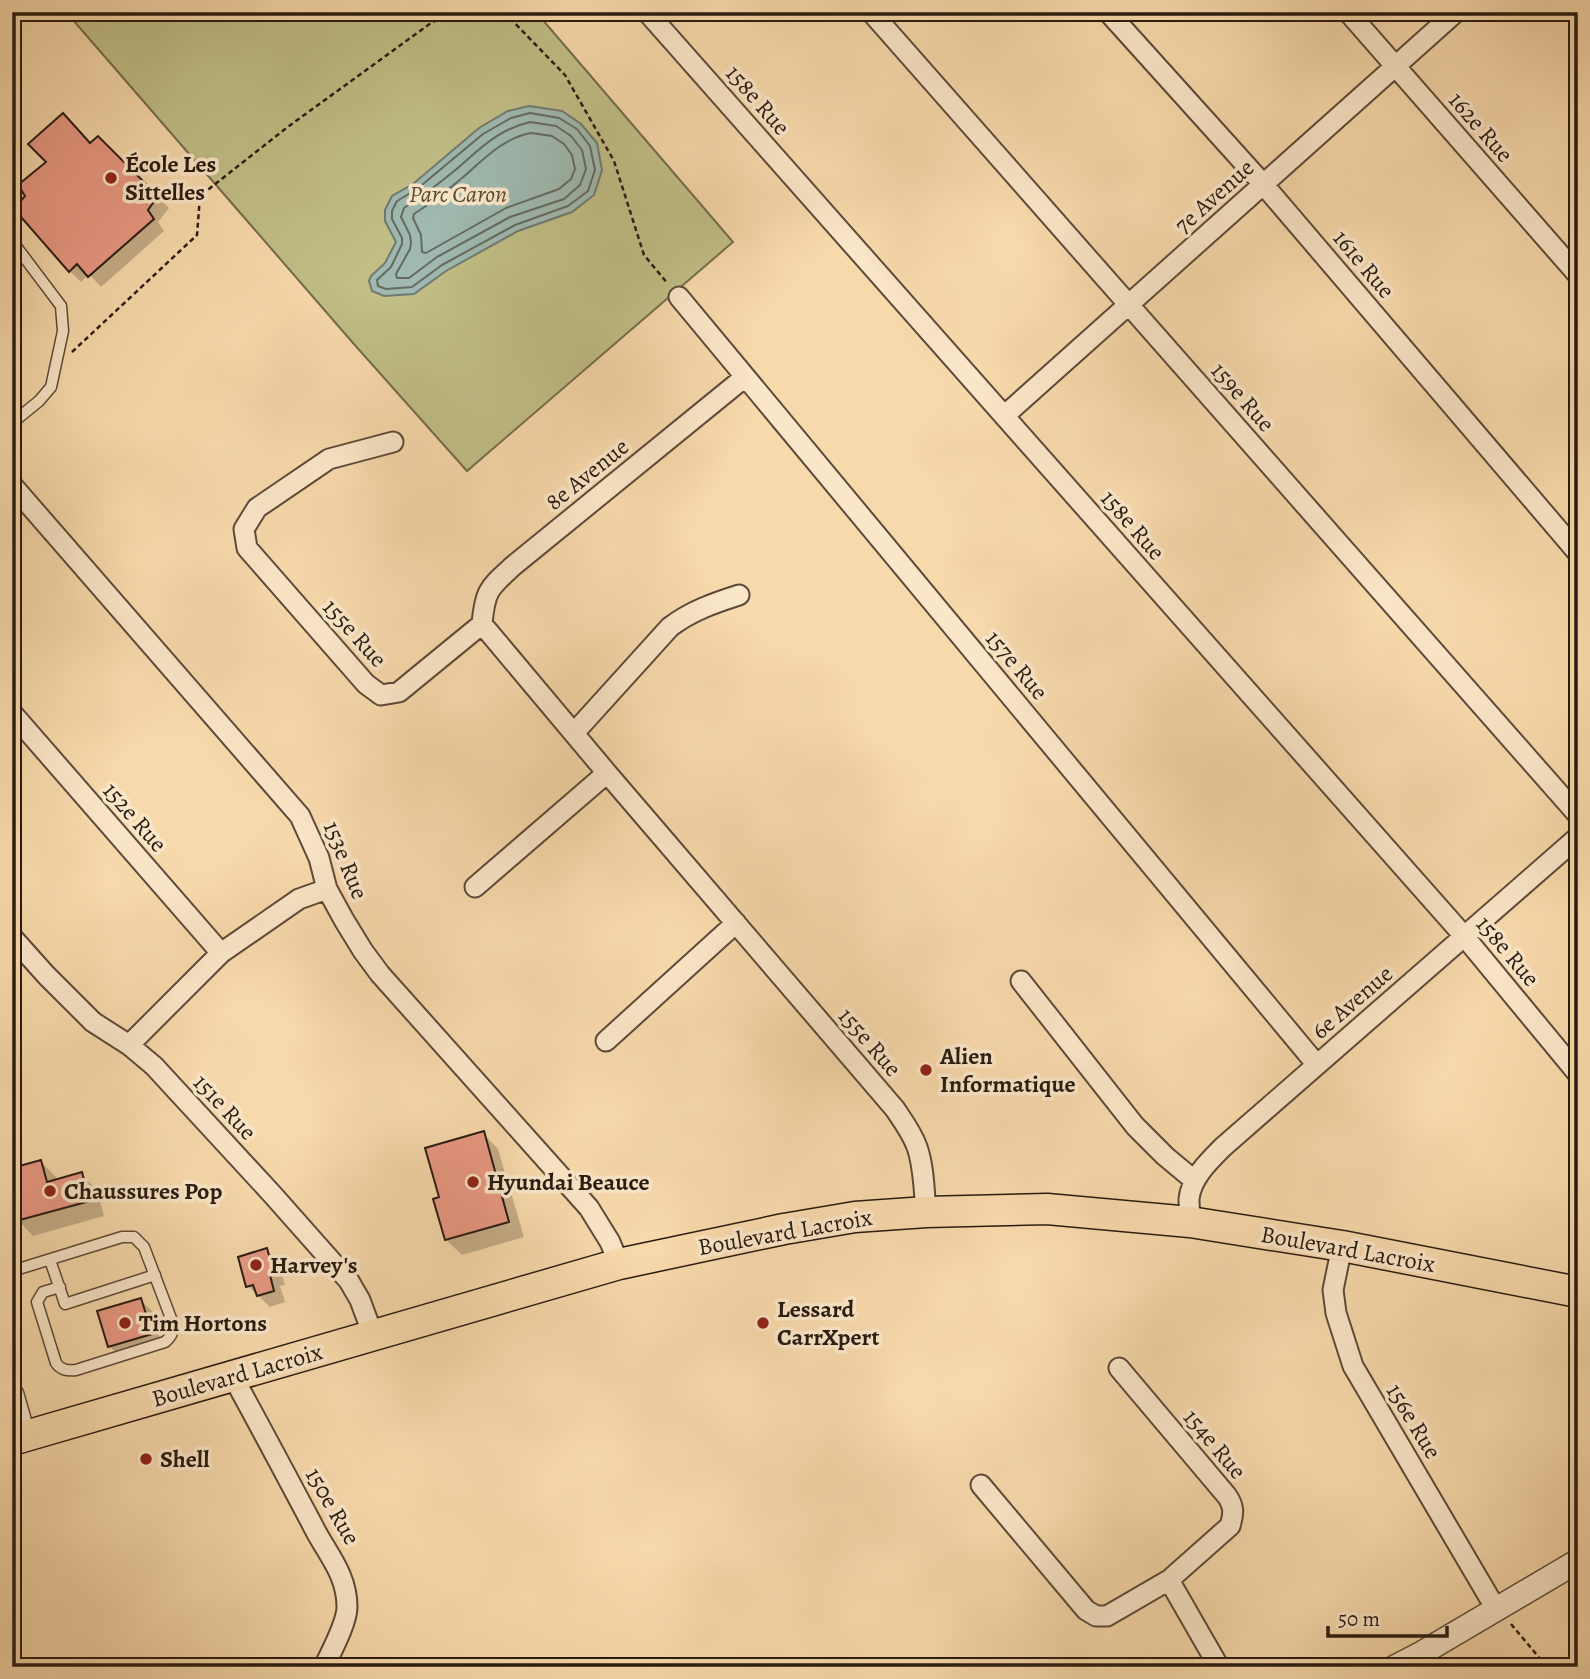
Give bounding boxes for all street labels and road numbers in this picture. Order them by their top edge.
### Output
street label: 158e Rue [719,58,797,142]
street label: 162e Rue [1441,85,1521,169]
street label: 7e Avenue [1167,152,1261,240]
street label: 161e Rue [1326,223,1402,305]
street label: 159e Rue [1204,355,1282,439]
street label: 8e Avenue [539,431,635,517]
street label: 158e Rue [1094,483,1172,567]
street label: 155e Rue [316,592,394,674]
street label: 157e Rue [978,623,1056,707]
street label: 152e Rue [96,775,174,859]
street label: 153e Rue [316,816,376,904]
street label: 158e Rue [1469,909,1547,993]
street label: 6e Avenue [1304,958,1400,1046]
street label: 155e Rue [831,1001,909,1083]
street label: 151e Rue [186,1067,264,1147]
street label: Boulevard Lacroix [695,1201,875,1263]
street label: Boulevard Lacroix [1258,1218,1438,1280]
street label: Boulevard Lacroix [148,1335,327,1415]
street label: 156e Rue [1379,1377,1449,1465]
street label: 154e Rue [1176,1402,1254,1486]
street label: 150e Rue [298,1461,368,1551]

